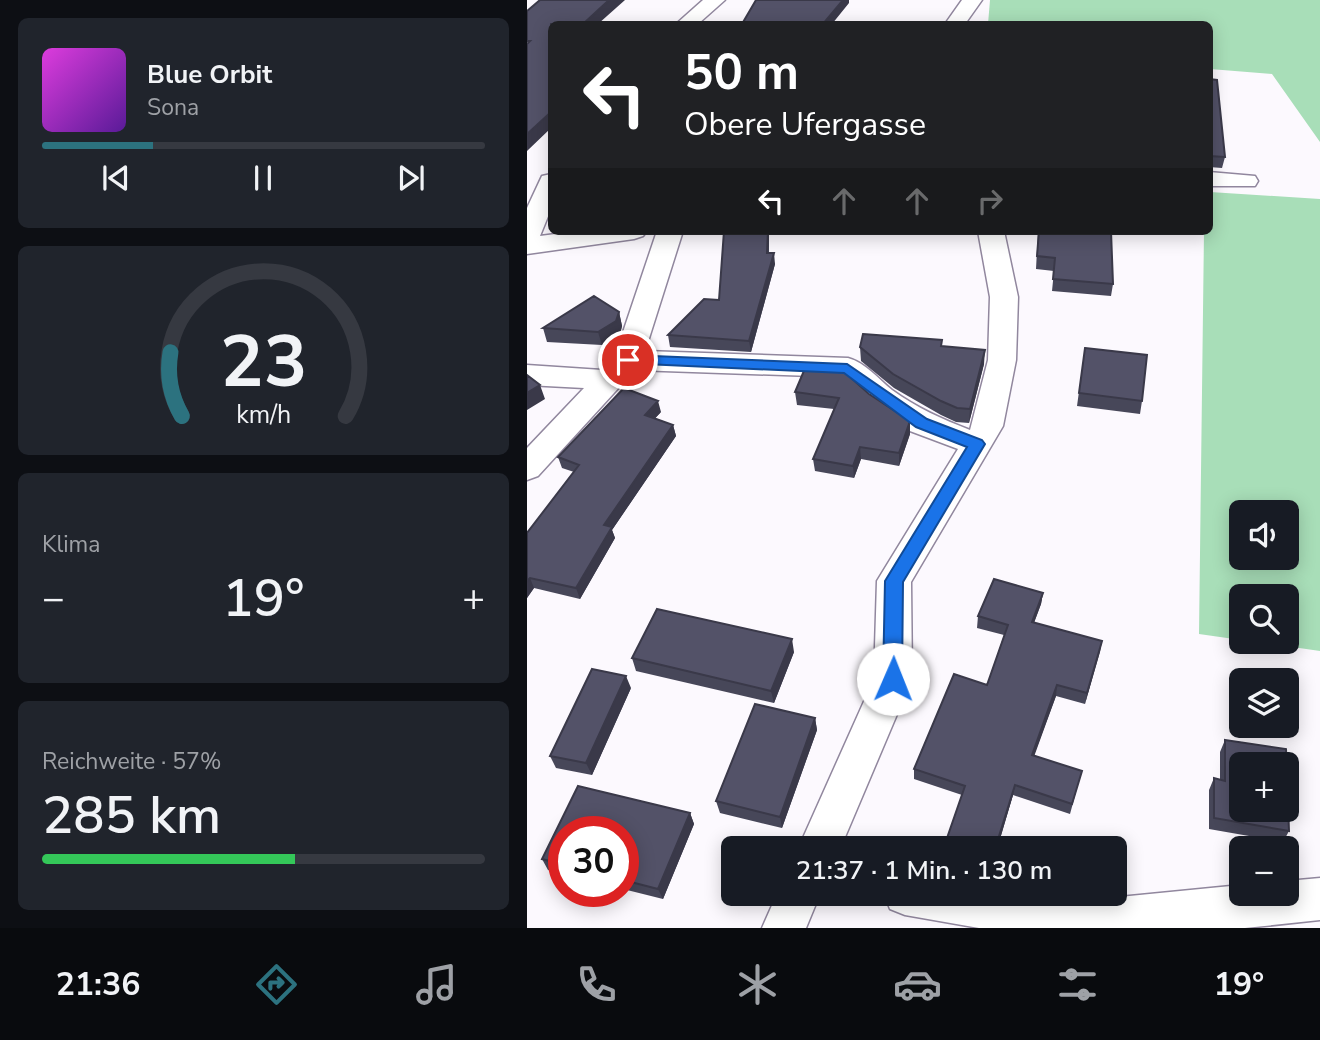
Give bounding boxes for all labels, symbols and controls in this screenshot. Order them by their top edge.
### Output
text: 50 m [684,39,799,106]
icon: left [569,49,660,140]
text: Blue Orbit [147,57,272,92]
text: Sona [147,92,199,123]
text: Obere Ufergasse [684,103,926,146]
icon: previous [97,159,135,197]
icon: pause [244,159,282,197]
icon: next [392,159,430,197]
icon: left [752,182,790,220]
icon: ahead [825,182,863,220]
icon: ahead [898,182,936,220]
icon: right [971,182,1009,220]
text: 23 [220,313,307,413]
pin [598,330,658,390]
icon: arrive [609,341,647,379]
text: km/h [236,398,291,432]
map controls [1229,500,1299,906]
button: sound [1229,500,1299,570]
text: Klima [42,529,100,560]
text: 19° [223,563,304,634]
text: − [42,573,65,624]
text: + [462,573,485,624]
button: search [1229,584,1299,654]
position arrow [856,642,930,716]
button: layers [1229,668,1299,738]
text: Reichweite · 57% [42,746,221,777]
button: + [1229,752,1299,822]
text: 285 km [42,780,221,851]
speed limit sign: 30 [548,816,639,907]
button: − [1229,836,1299,906]
text: 21:37 · 1 Min. · 130 m [796,853,1052,888]
icon: directions [252,960,301,1009]
icon: music [412,960,461,1009]
icon: phone [572,960,621,1009]
icon: climate [733,960,782,1009]
icon: car [893,960,942,1009]
icon: filters [1053,960,1102,1009]
text: 21:36 [56,963,140,1006]
text: 19° [1214,963,1264,1006]

